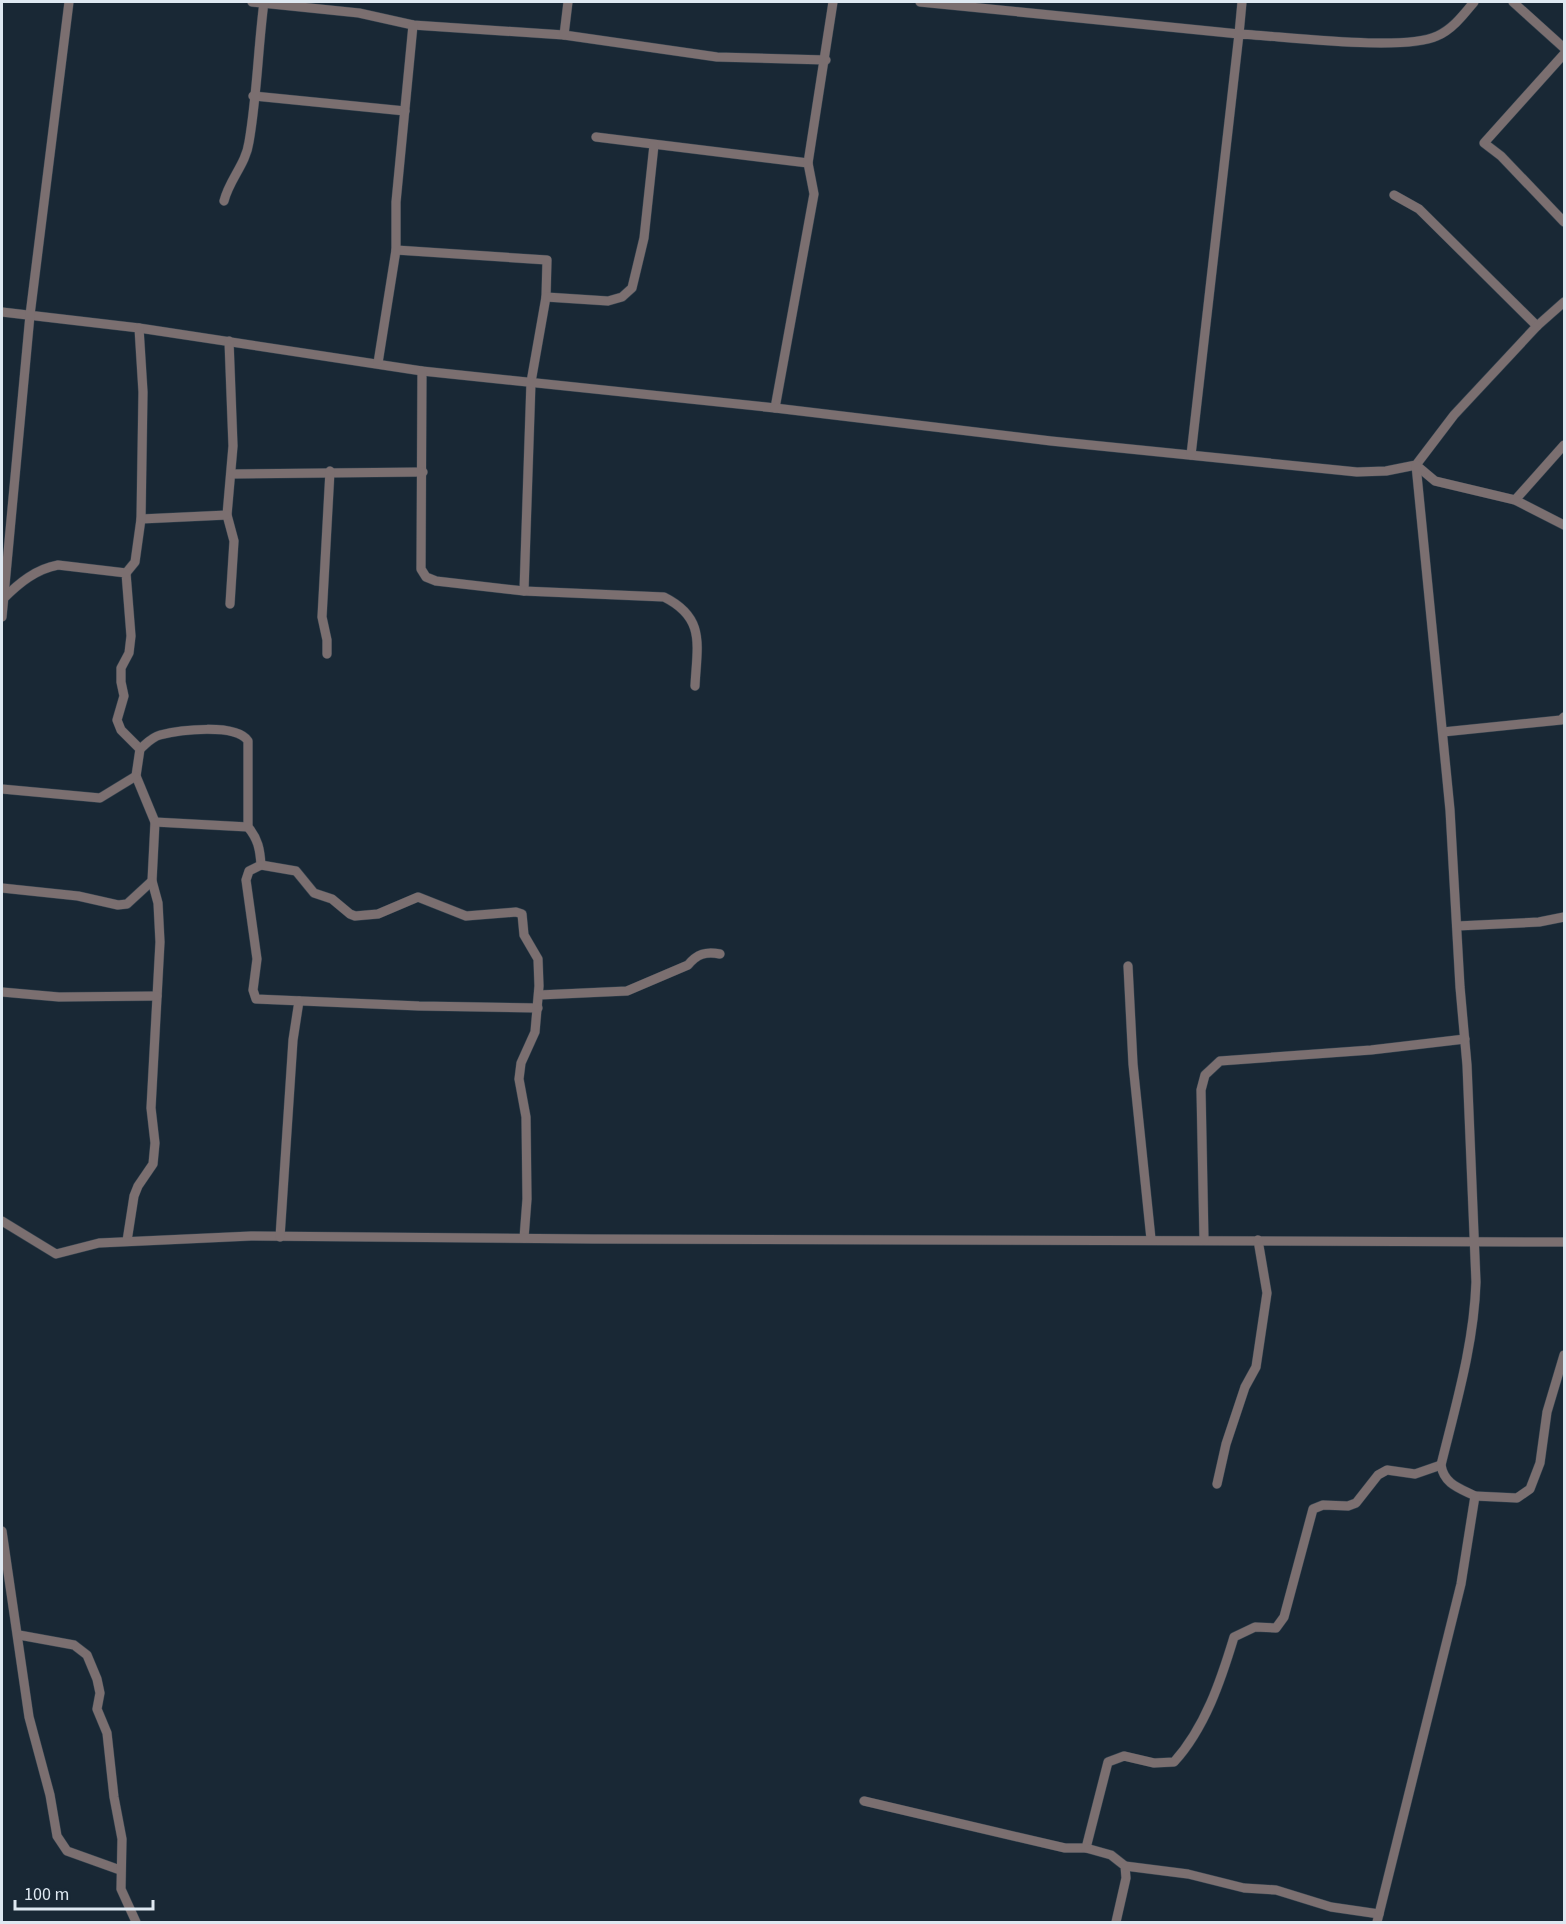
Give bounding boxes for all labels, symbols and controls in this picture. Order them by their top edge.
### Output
scale bar [15,1873,153,1911]
text: 100 m [24,1882,69,1907]

